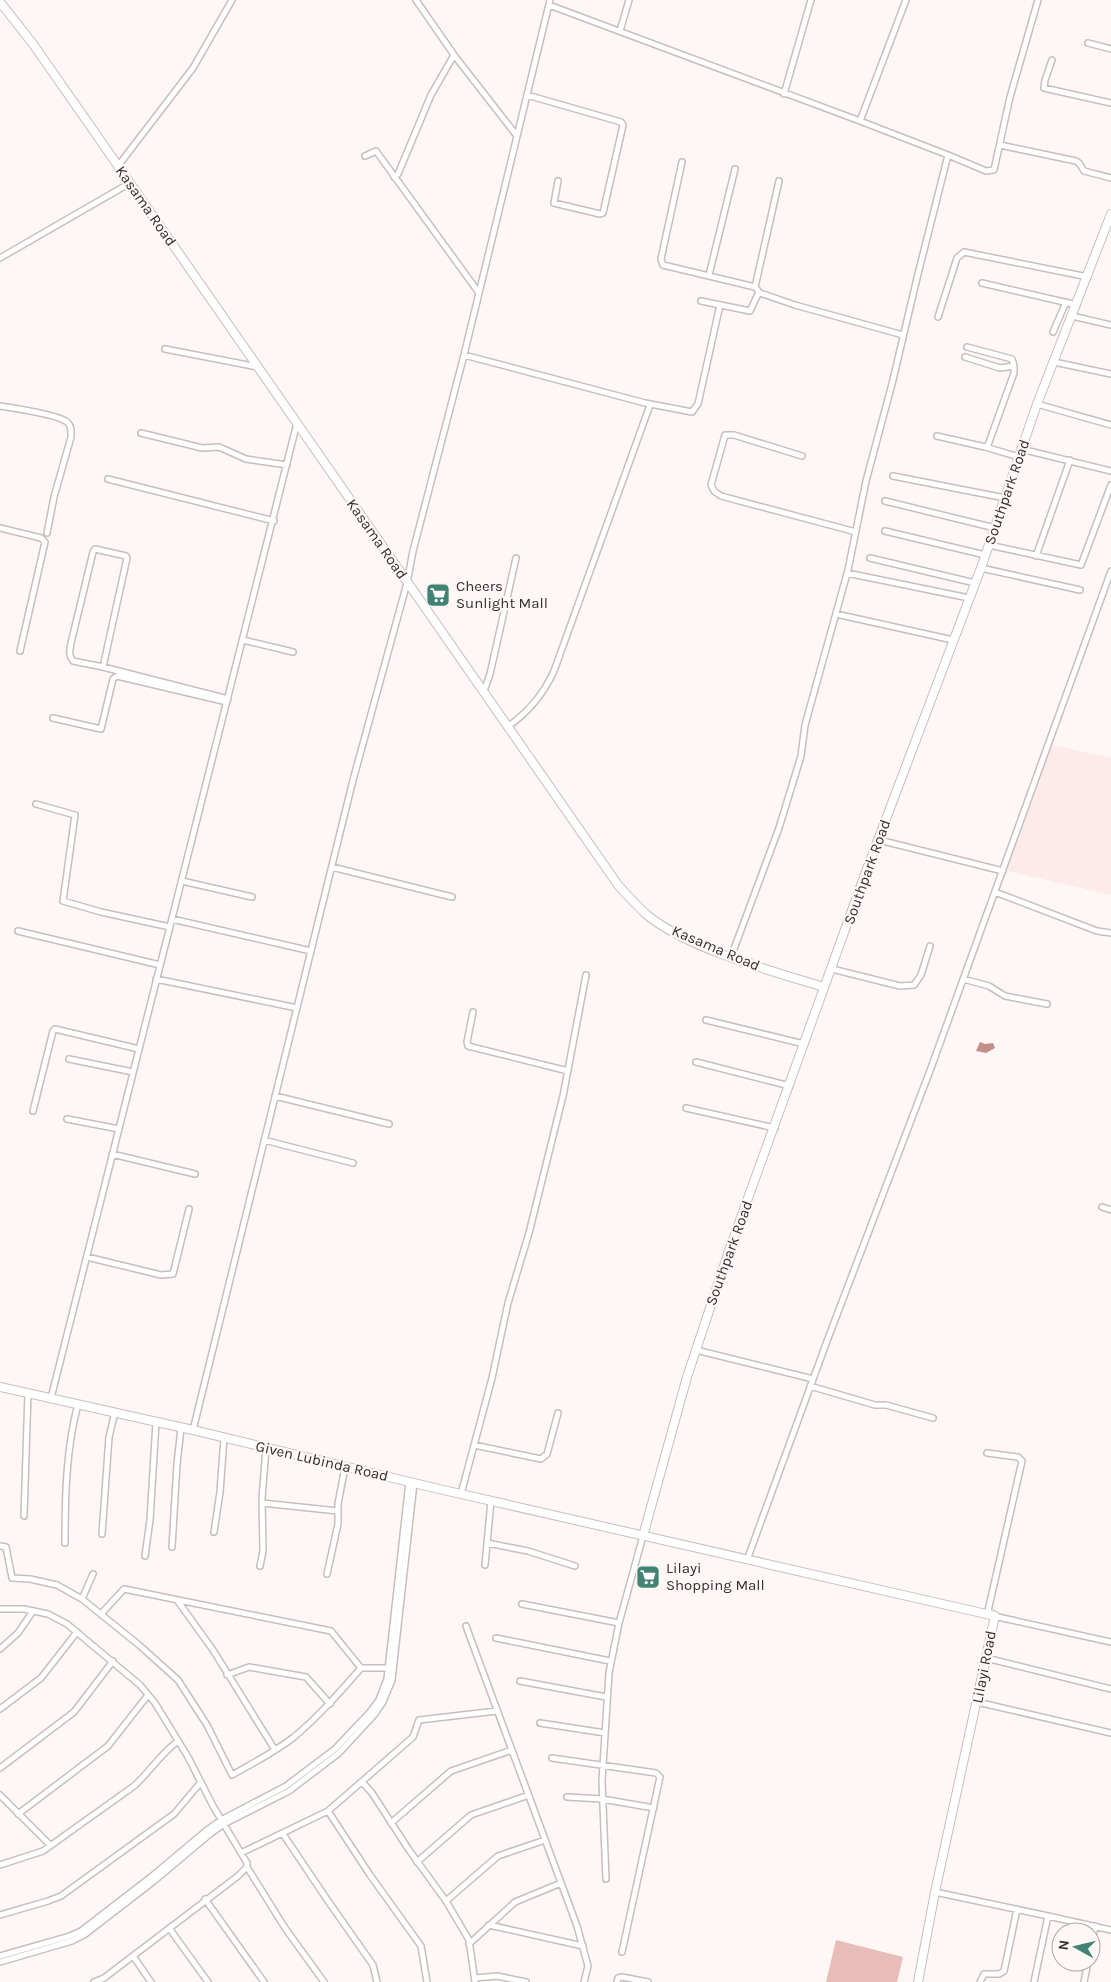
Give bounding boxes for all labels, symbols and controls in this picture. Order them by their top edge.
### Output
street label: Kasama Road [112,162,180,250]
street label: Southpark Road [981,437,1033,547]
street label: Kasama Road [343,495,411,583]
place label: Cheers Sunlight Mall [456,577,548,612]
supermarket icon: Cheers Sunlight Mall [425,582,451,608]
street label: Southpark Road [840,817,894,927]
street label: Kasama Road [669,921,763,975]
street label: Southpark Road [702,1198,756,1308]
street label: Given Lubinda Road [254,1437,390,1485]
place label: Lilayi Shopping Mall [666,1559,765,1594]
supermarket icon: Lilayi Shopping Mall [635,1564,661,1590]
street label: Lilayi Road [968,1629,1000,1705]
north arrow [1051,1922,1101,1972]
text: N [1055,1939,1073,1951]

